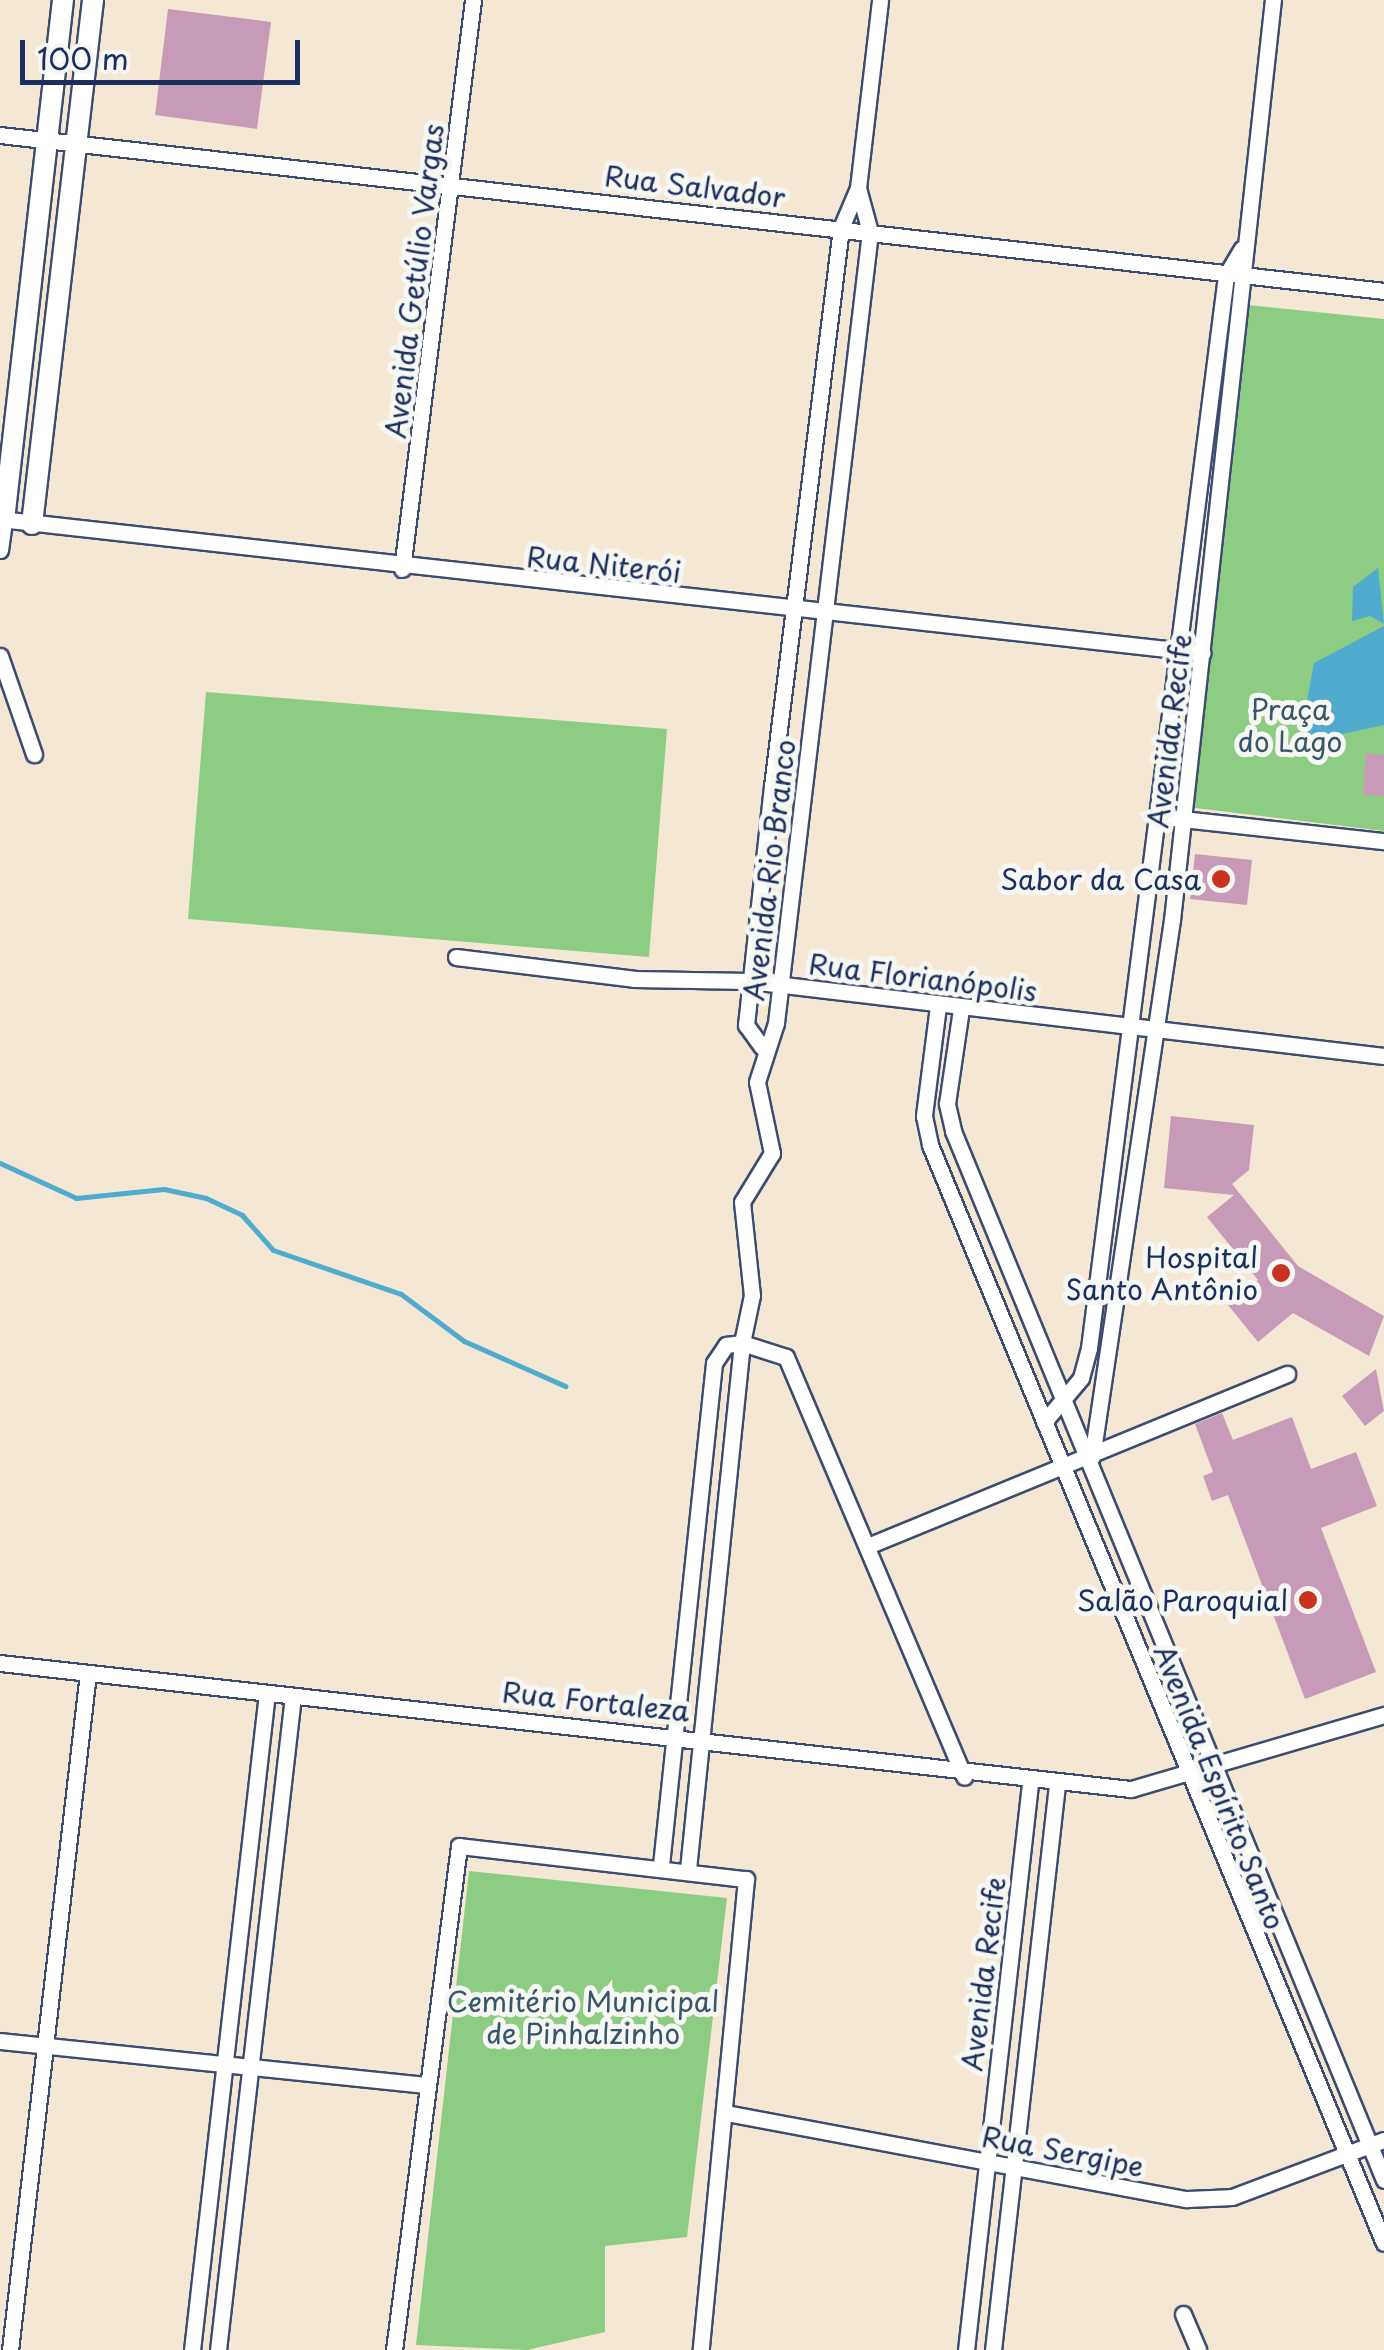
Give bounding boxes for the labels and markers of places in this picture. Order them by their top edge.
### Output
place label: Sabor da Casa [1001,862,1201,896]
marker: Sabor da Casa [1210,868,1232,890]
place label: Hospital Santo Antônio [1065,1240,1258,1306]
marker: Hospital Santo Antônio [1268,1260,1294,1286]
place label: Salão Paroquial [1076,1583,1288,1617]
marker: Salão Paroquial [1297,1589,1319,1611]

